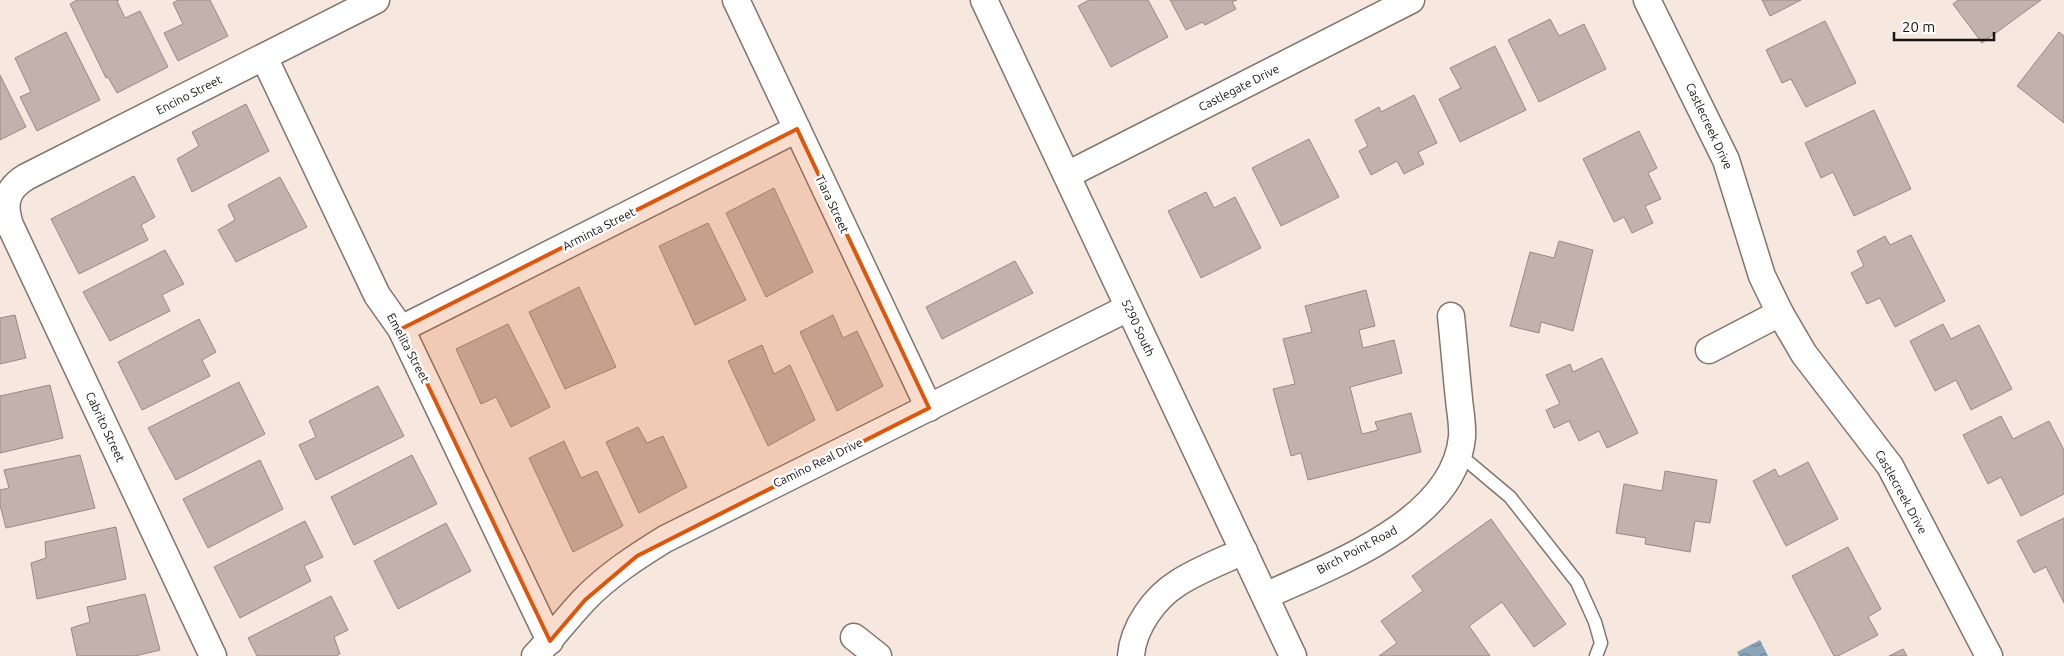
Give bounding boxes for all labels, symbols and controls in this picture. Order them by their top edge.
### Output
scale bar [1894,10,1994,42]
text: 20 m [1902,18,1935,35]
street label: Castlegate Drive [1196,62,1281,113]
street label: Encino Street [154,72,224,117]
street label: Castlecreek Drive [1684,81,1735,171]
street label: Tiara Street [813,173,852,235]
street label: Arminta Street [560,205,637,252]
street label: 5290 South [1120,297,1157,358]
street label: Emelita Street [385,311,432,385]
street label: Cabrito Street [84,390,128,464]
street label: Camino Real Drive [771,435,865,490]
street label: Castlecreek Drive [1873,448,1930,536]
street label: Birch Point Road [1314,523,1399,576]

